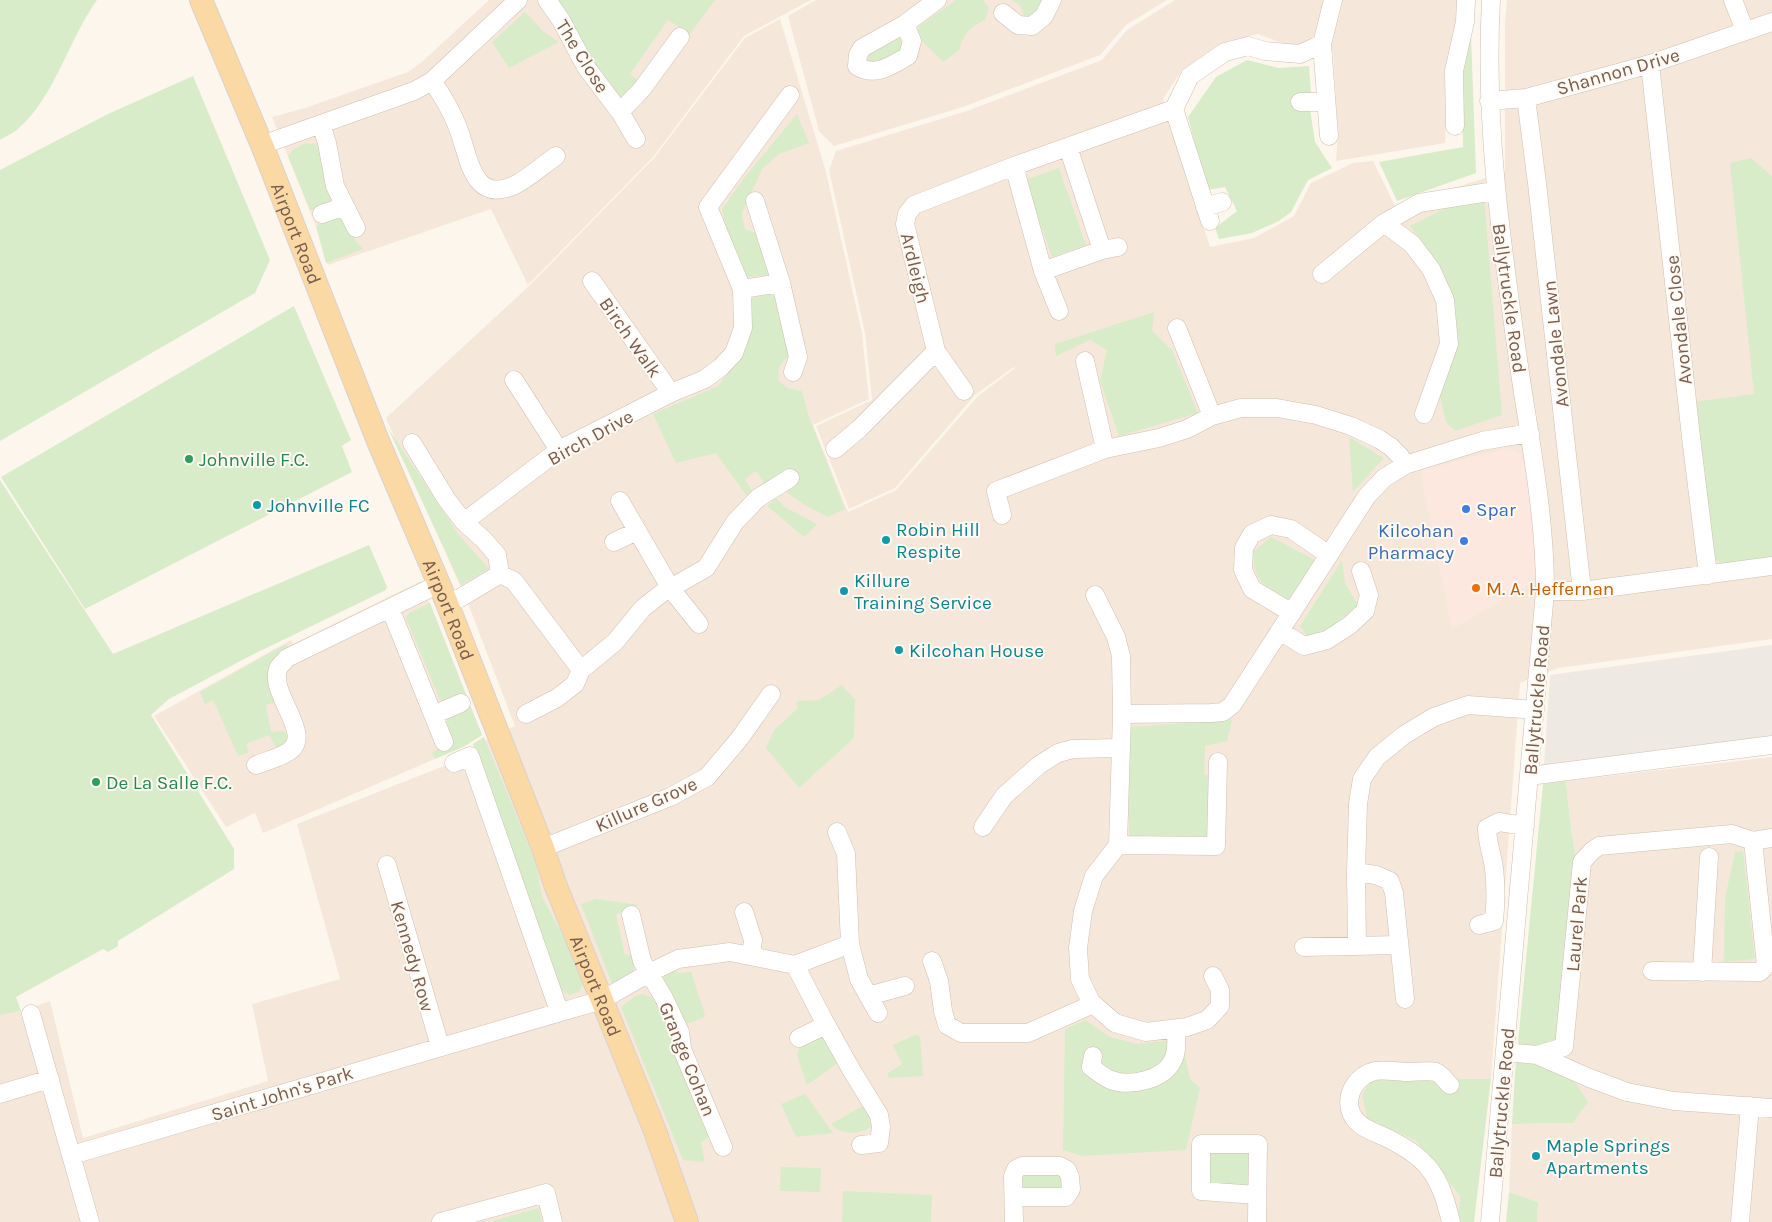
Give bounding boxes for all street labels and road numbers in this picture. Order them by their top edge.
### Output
street label: The Close [551,16,613,97]
street label: Shannon Drive [1554,44,1682,100]
street label: Airport Road [266,180,325,287]
street label: Ballytruckle Road [1488,222,1530,374]
street label: Ardleigh [896,231,934,306]
street label: Avondale Close [1661,254,1697,386]
street label: Avondale Lawn [1538,279,1574,409]
street label: Birch Walk [594,293,666,382]
street label: Birch Drive [544,405,637,470]
street label: Airport Road [418,556,478,664]
street label: Ballytruckle Road [1519,624,1555,776]
street label: Killure Grove [592,773,701,837]
street label: Laurel Park [1562,875,1592,973]
street label: Kennedy Row [386,898,438,1015]
street label: Airport Road [565,932,626,1040]
street label: Grange Cohan [654,999,720,1120]
street label: Ballytruckle Road [1484,1027,1520,1179]
street label: Saint John's Park [209,1062,356,1126]

